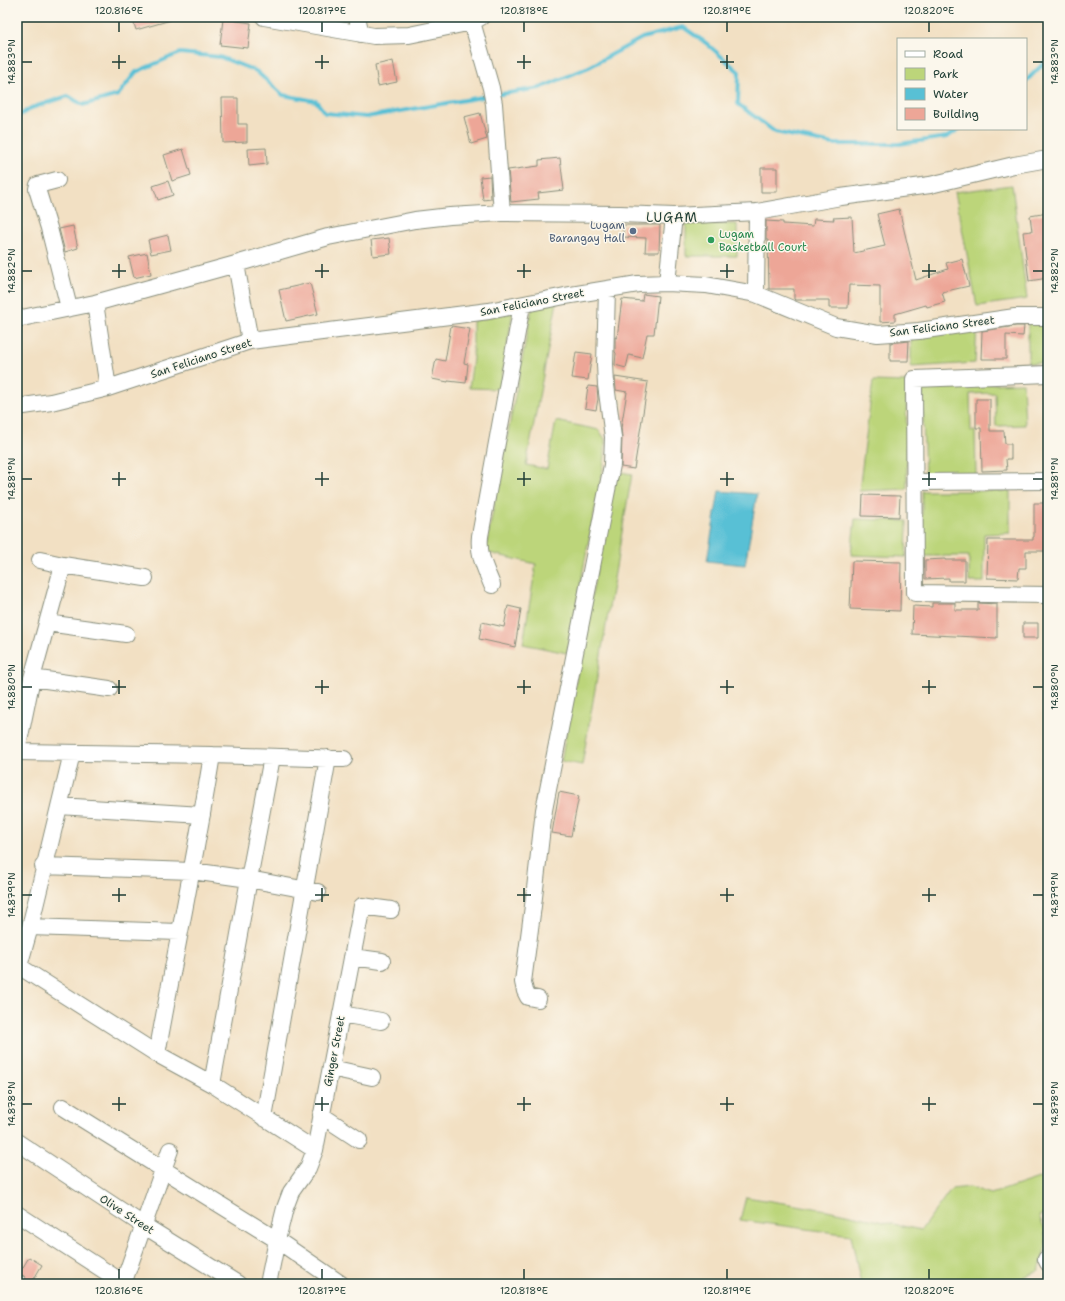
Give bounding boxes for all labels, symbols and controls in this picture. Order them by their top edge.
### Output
text: 120.816°E [95,4,143,17]
text: 120.817°E [298,4,346,17]
text: 120.818°E [500,4,548,17]
text: 120.819°E [703,4,751,17]
text: 120.820°E [904,4,954,17]
legend [897,38,1027,130]
text: 14.883°N [5,39,18,85]
text: 14.883°N [1048,39,1061,85]
text: Road [933,46,964,62]
text: Park [933,66,959,82]
text: Water [933,86,969,102]
text: Building [933,106,979,122]
district label: LUGAM [646,209,698,226]
place label: Lugam Barangay Hall [549,218,626,246]
marker: Lugam Barangay Hall [628,226,638,236]
place label: Lugam Basketball Court [719,227,807,255]
marker: Lugam Basketball Court [706,235,716,245]
text: 14.882°N [5,248,18,294]
text: 14.882°N [1048,248,1061,294]
street label: San Feliciano Street [479,285,586,320]
street label: San Feliciano Street [889,313,996,340]
street label: San Feliciano Street [149,335,254,382]
text: 14.881°N [5,458,18,500]
text: 14.881°N [1048,458,1061,500]
text: 14.880°N [5,664,18,710]
text: 14.880°N [1048,664,1061,710]
text: 14.879°N [5,872,18,918]
text: 14.879°N [1048,872,1061,918]
street label: Ginger Street [320,1014,349,1088]
text: 14.878°N [5,1081,18,1127]
text: 14.878°N [1048,1081,1061,1127]
street label: Olive Street [96,1191,157,1238]
text: 120.816°E [95,1284,143,1297]
text: 120.817°E [298,1284,346,1297]
text: 120.818°E [500,1284,548,1297]
text: 120.819°E [703,1284,751,1297]
text: 120.820°E [904,1284,954,1297]

